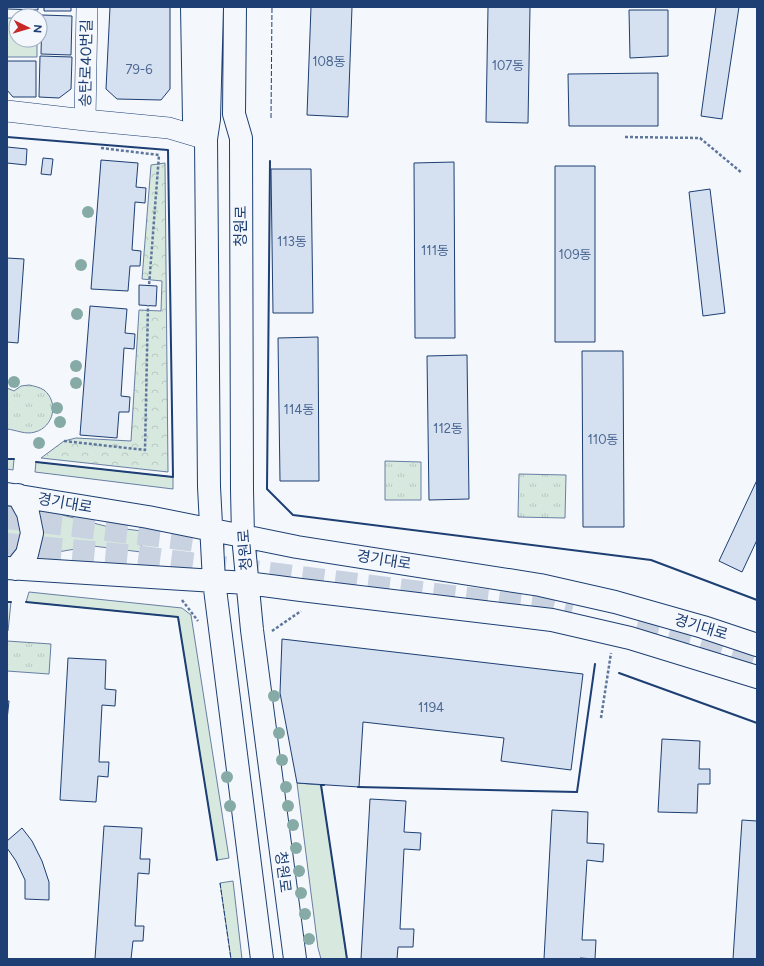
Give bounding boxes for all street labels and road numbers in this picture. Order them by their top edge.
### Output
street label: 송탄로40번길 [76,19,96,107]
street label: 청원로 [232,205,250,247]
street label: 경기대로 [36,489,94,517]
street label: 청원로 [235,529,255,571]
street label: 경기대로 [355,547,413,573]
street label: 경기대로 [672,610,730,644]
street label: 청원로 [272,850,294,894]

